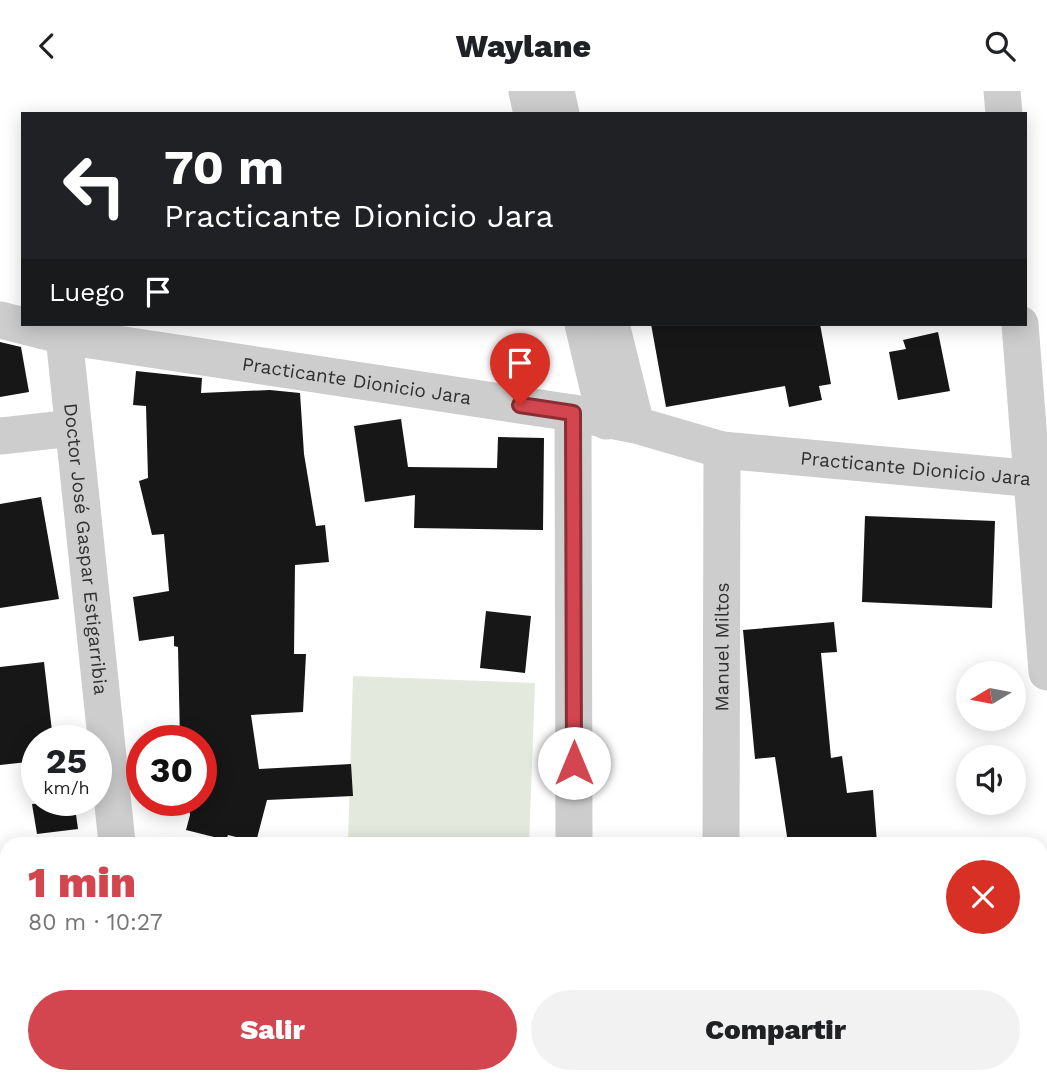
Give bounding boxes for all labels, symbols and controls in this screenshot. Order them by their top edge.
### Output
icon: back [28,27,66,65]
text: Waylane [456,27,591,65]
icon: search [981,27,1019,65]
text: 70 m [164,138,284,196]
icon: left [49,140,140,231]
text: Practicante Dionicio Jara [164,197,554,235]
icon: arrive [139,273,177,311]
text: Luego [49,277,125,307]
pin [490,333,550,405]
icon: arrive [501,344,539,382]
street label: Practicante Dionicio Jara [240,352,473,409]
street label: Doctor José Gaspar Estigarribia [59,402,112,696]
street label: Practicante Dionicio Jara [799,446,1032,490]
street label: Manuel Miltos [710,582,734,712]
north arrow [956,661,1026,731]
map controls [956,661,1026,815]
speed limit sign: 30 [126,725,217,816]
position arrow [537,726,611,800]
text: 25 [46,740,87,782]
button: sound [956,745,1026,815]
text: km/h [43,777,90,798]
text: 1 min [28,858,136,907]
button: close [946,860,1020,934]
text: 80 m · 10:27 [28,909,163,936]
button: Salir [28,990,517,1070]
button: Compartir [531,990,1020,1070]

